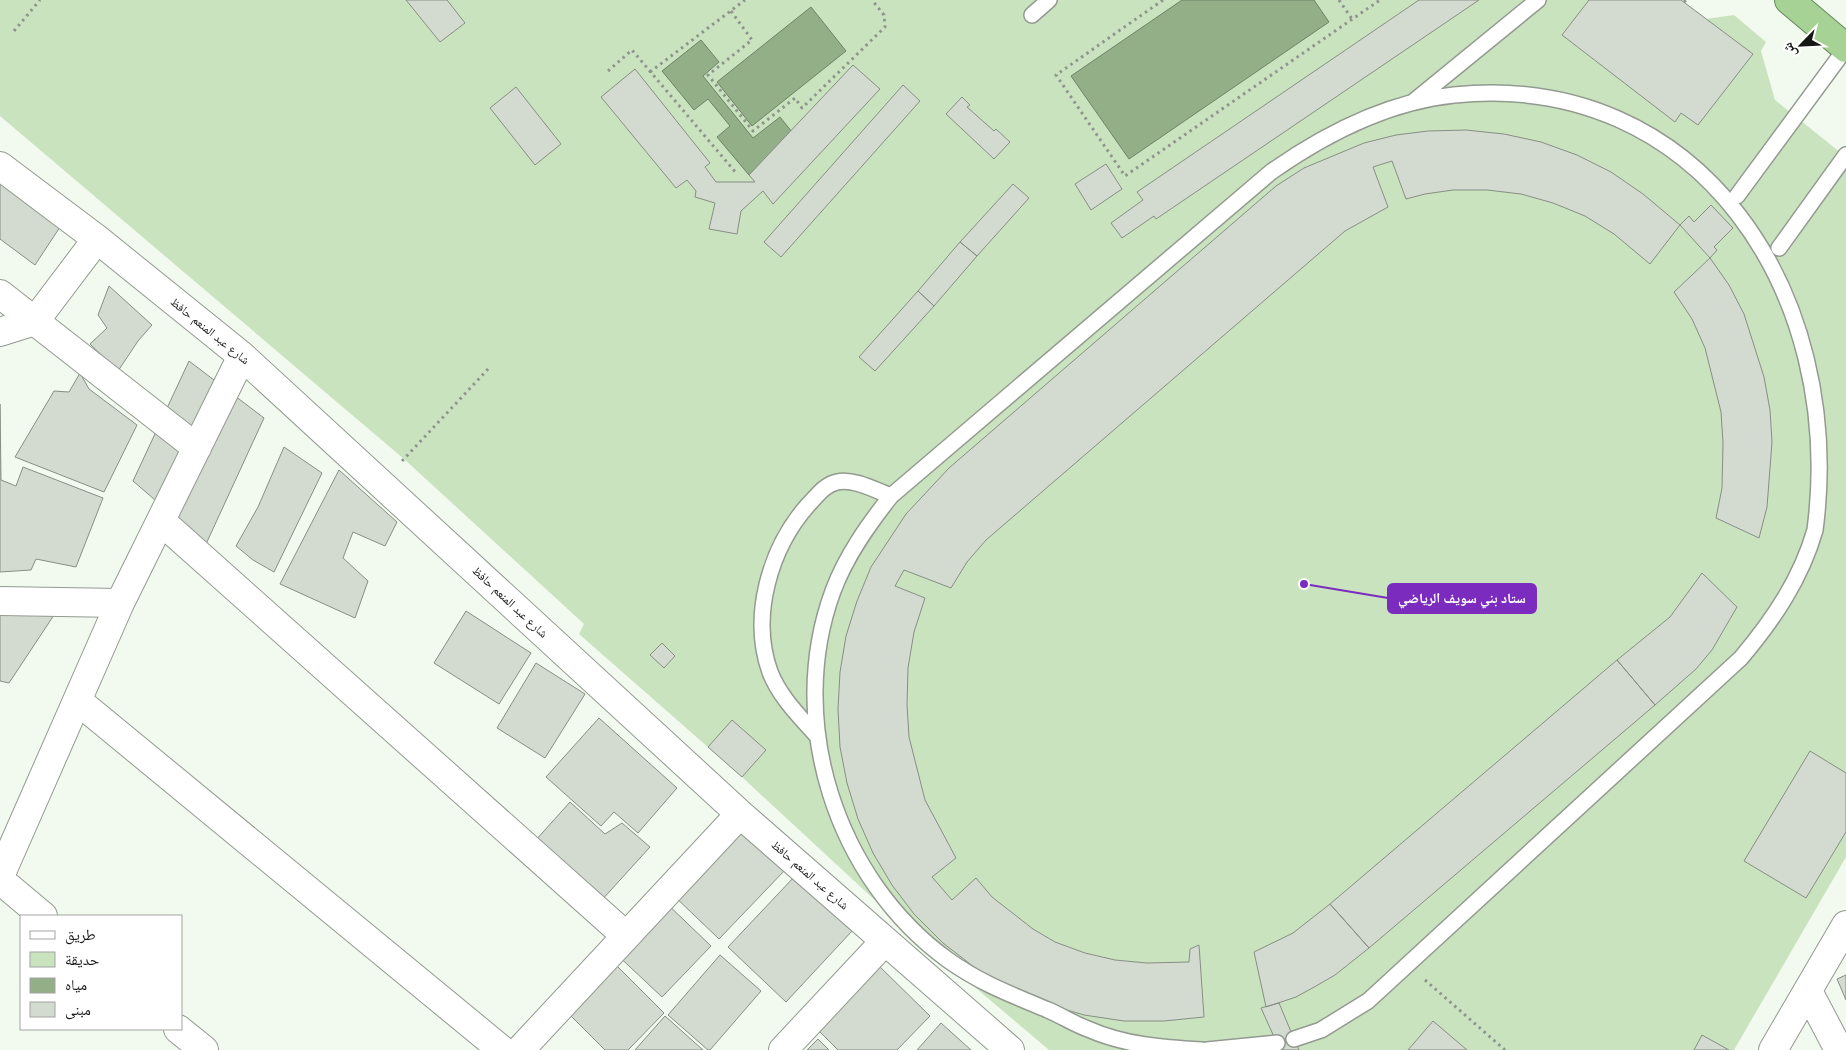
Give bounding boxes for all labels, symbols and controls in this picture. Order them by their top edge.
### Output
north arrow [1776,20,1826,70]
text: ش [1779,40,1800,60]
street label: شارع عبد المنعم حافظ [167,295,252,368]
street label: شارع عبد المنعم حافظ [469,564,551,641]
callout: ستاد بني سويف الرياضي [1388,584,1536,613]
text: ستاد بني سويف الرياضي [1398,590,1526,609]
street label: شارع عبد المنعم حافظ [768,838,852,913]
legend [20,915,182,1030]
text: طريق [65,926,96,945]
text: حديقة [65,951,100,969]
text: مياه [65,976,87,994]
text: مبنى [65,1001,91,1020]

